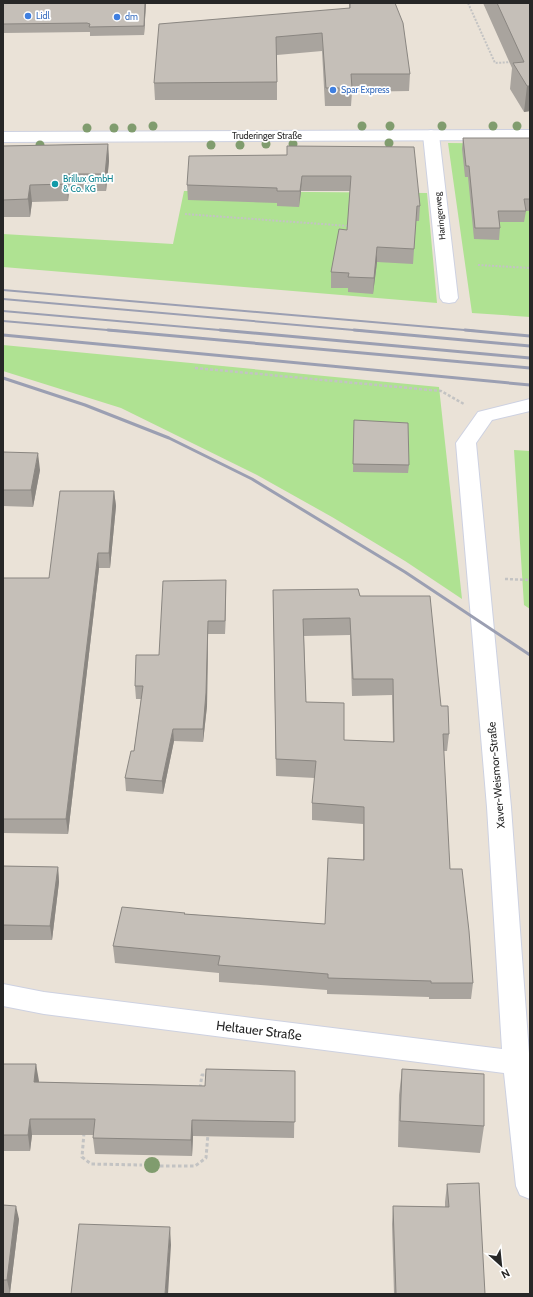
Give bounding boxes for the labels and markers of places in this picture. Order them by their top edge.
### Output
place label: Lidl [36,10,50,21]
marker: Lidl [23,11,33,21]
place label: dm [125,11,138,22]
marker: dm [112,12,122,22]
place label: Spar Express [341,84,390,95]
marker: Spar Express [328,85,338,95]
place label: Brillux GmbH & Co. KG [63,173,113,194]
marker: Brillux GmbH & Co. KG [50,179,60,189]

